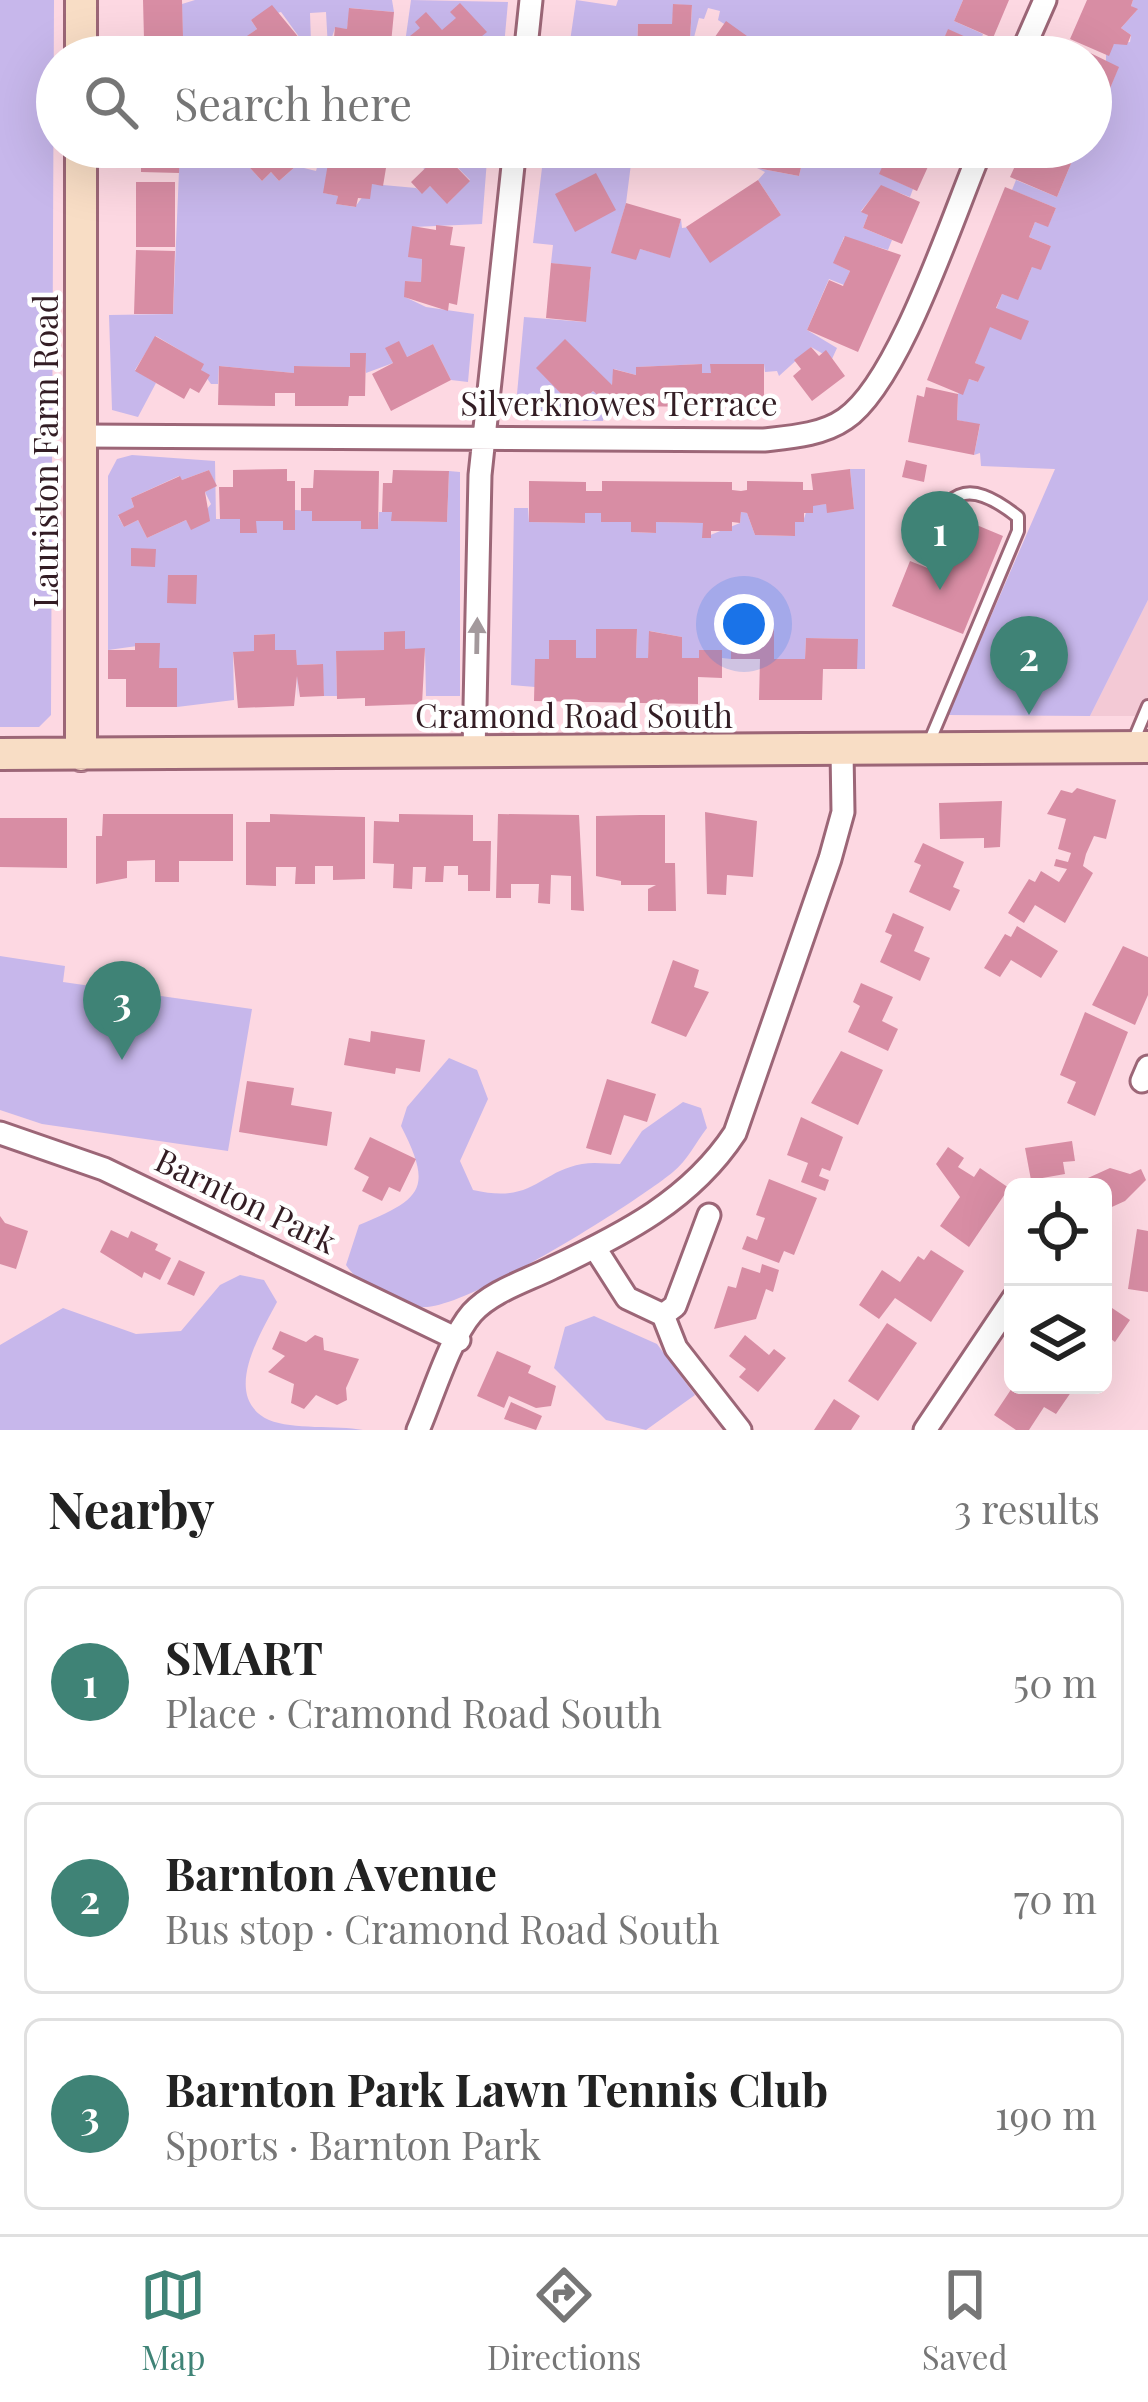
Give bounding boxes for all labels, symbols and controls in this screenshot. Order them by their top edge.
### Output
search box [36,36,1112,168]
icon: search [78,69,144,135]
text: Search here [174,72,412,132]
street label: Lauriston Farm Road [22,294,66,608]
street label: Silverknowes Terrace [460,380,778,424]
pin: 1 [901,491,979,590]
your location [714,594,774,654]
one-way arrow [467,616,486,654]
pin: 2 [990,616,1068,715]
street label: Cramond Road South [415,692,733,736]
pin: 3 [83,961,161,1060]
street label: Barnton Park [149,1136,345,1262]
map controls [1004,1178,1112,1394]
button: locate [1004,1178,1112,1286]
button: layers [1004,1286,1112,1394]
text: Nearby [48,1474,214,1542]
text: 3 results [954,1482,1100,1534]
text: SMART [165,1626,323,1686]
text: 1 [83,1656,97,1708]
text: 50 m [1013,1656,1097,1708]
text: Place · Cramond Road South [165,1686,662,1738]
text: Barnton Avenue [165,1842,497,1902]
text: 2 [80,1872,100,1924]
text: 70 m [1013,1872,1097,1924]
text: Bus stop · Cramond Road South [165,1902,720,1954]
text: Barnton Park Lawn Tennis Club [165,2058,828,2118]
text: 3 [80,2088,100,2140]
text: 190 m [995,2088,1097,2140]
text: Sports · Barnton Park [165,2118,541,2170]
tab: Map [140,2262,206,2378]
tab: Directions [487,2262,641,2378]
tab: Saved [922,2262,1008,2378]

